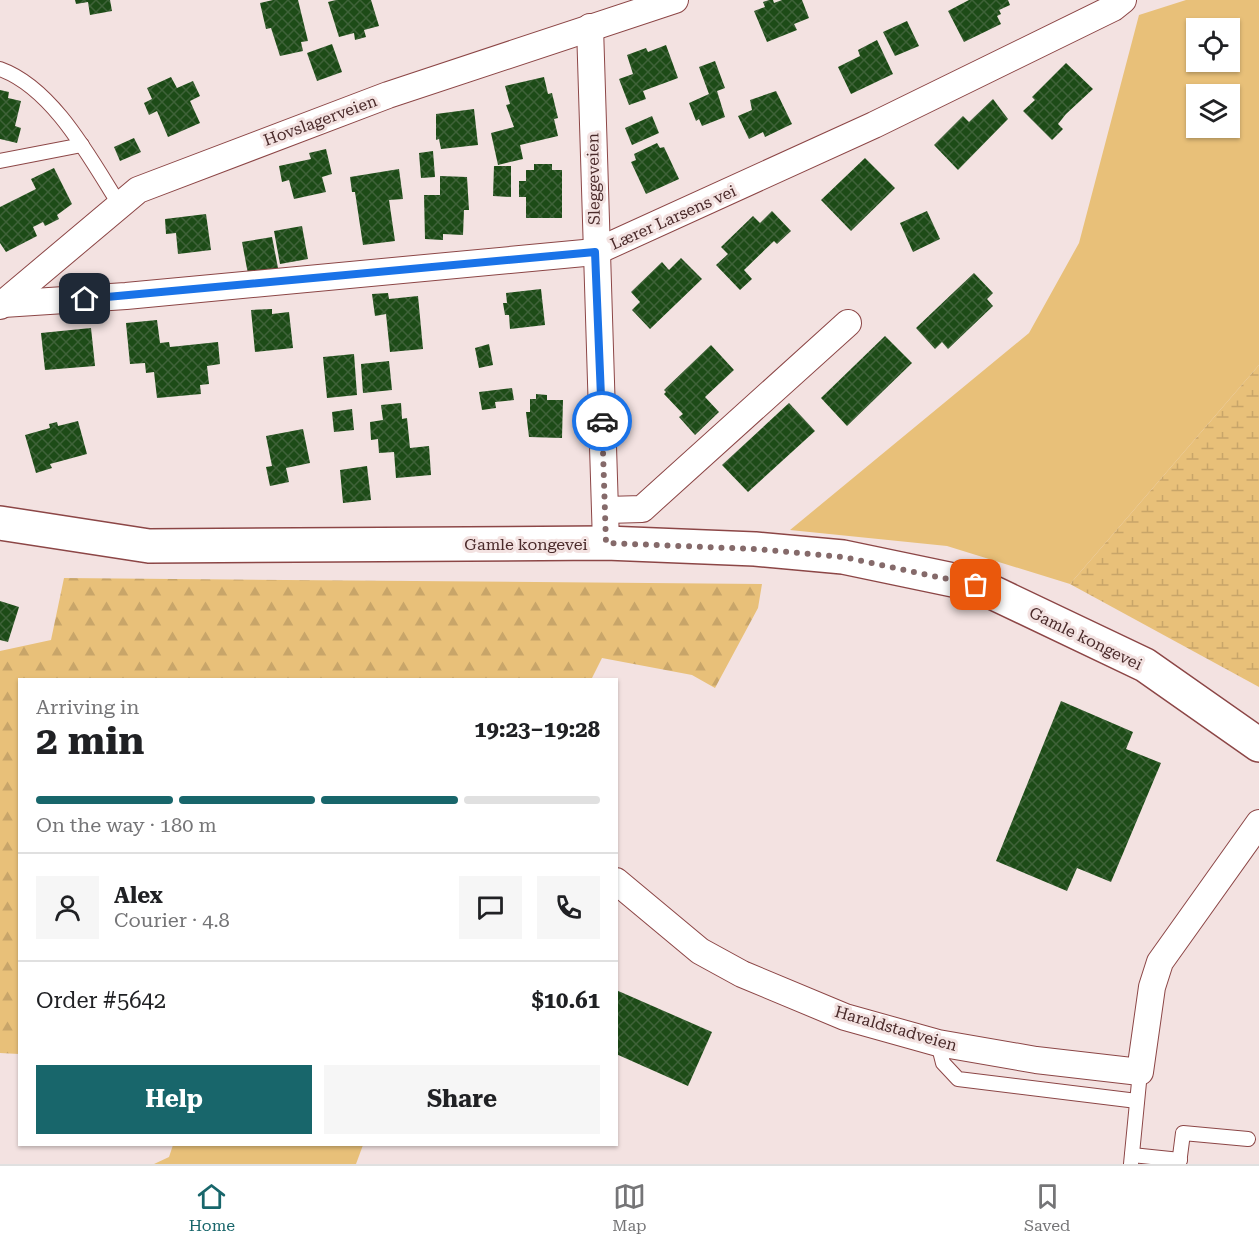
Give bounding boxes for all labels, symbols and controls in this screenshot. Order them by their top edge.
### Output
map controls [1186,18,1240,138]
button: locate [1186,18,1240,72]
button: layers [1186,84,1240,138]
street label: Hovslagerveien [261,91,379,150]
street label: Sleggeveien [583,133,604,225]
street label: Lærer Larsens vei [607,181,739,254]
pin [59,273,110,324]
icon: home [68,282,101,315]
courier [572,391,632,451]
icon: car [586,405,619,438]
street label: Gamle kongevei [464,535,588,554]
pin [950,559,1001,610]
icon: bag [959,568,992,601]
street label: Gamle kongevei [1026,603,1145,674]
text: Arriving in [36,695,139,719]
text: 19:23–19:28 [474,717,600,742]
text: 2 min [36,718,144,764]
text: On the way · 180 m [36,813,217,837]
button: person [36,876,99,939]
button: chat [459,876,522,939]
button: phone [537,876,600,939]
text: Alex [114,883,163,908]
text: Courier · 4.8 [114,908,230,932]
text: Order #5642 [36,988,166,1013]
text: $10.61 [531,988,600,1013]
street label: Haraldstadveien [833,1002,959,1055]
button: Help [36,1065,312,1134]
button: Share [324,1065,600,1134]
tab: Home [189,1180,235,1235]
tab: Map [612,1180,647,1235]
tab: Saved [1024,1180,1070,1235]

